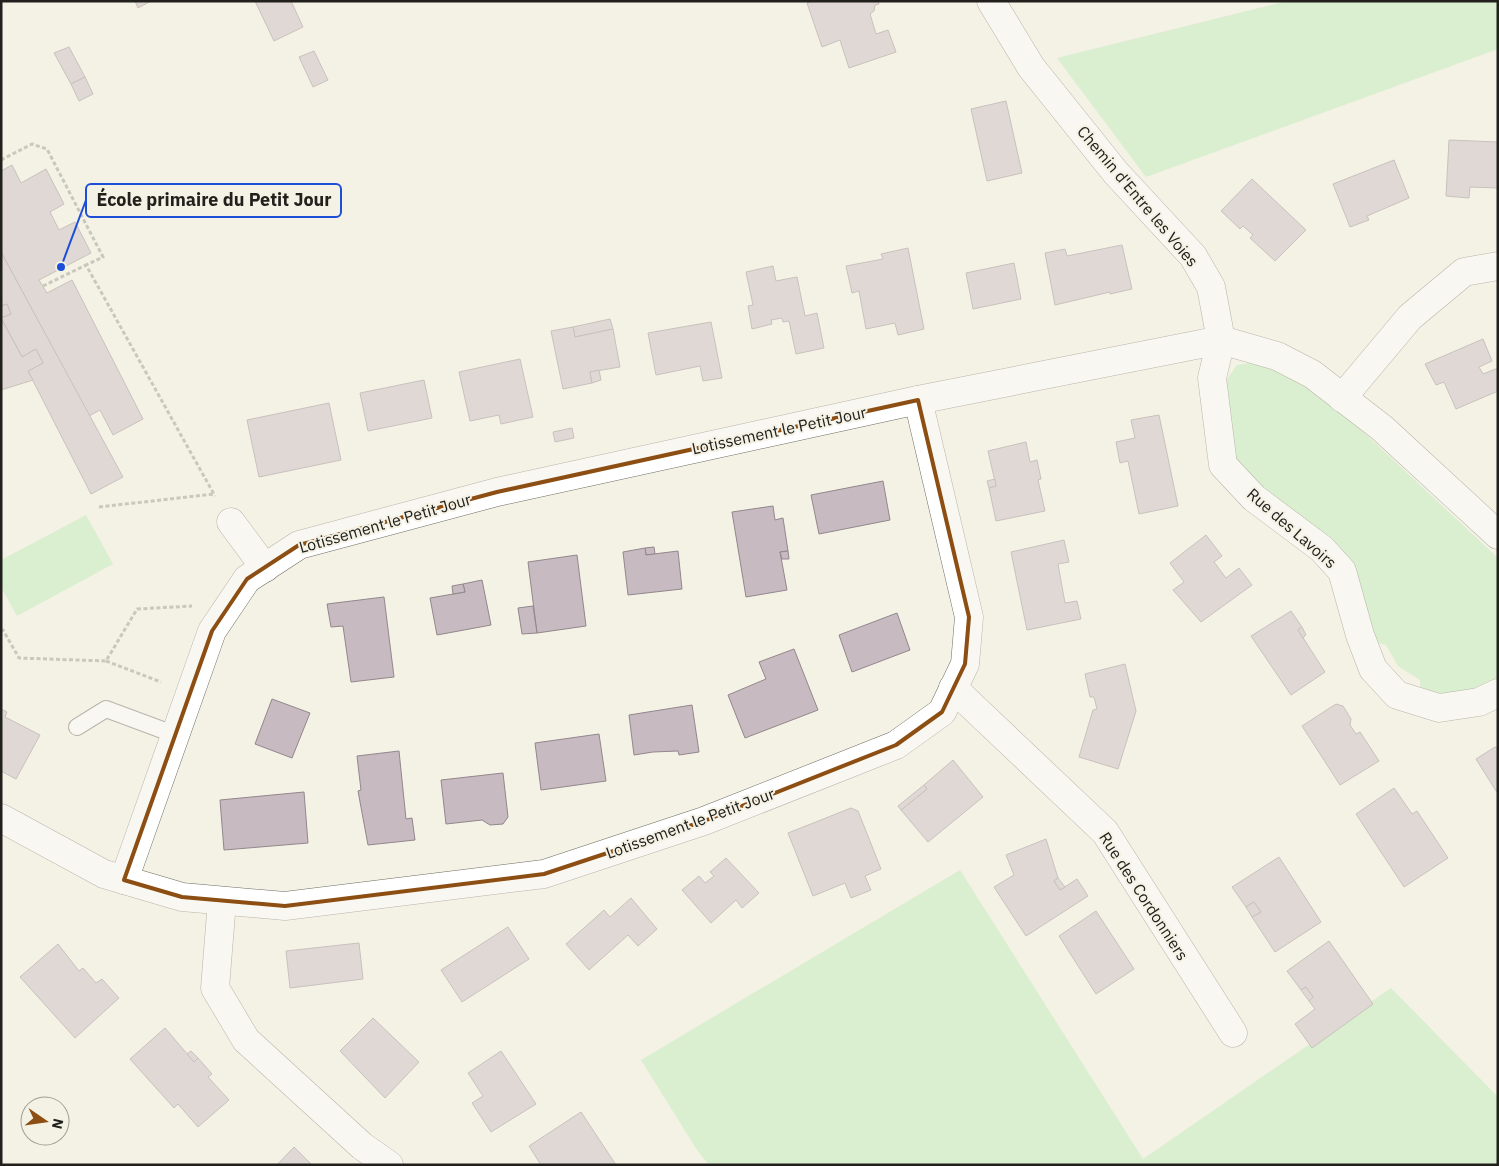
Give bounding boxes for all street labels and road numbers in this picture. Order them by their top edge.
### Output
street label: Chemin d'Entre les Voies [1073,122,1203,270]
street label: Lotissement le Petit Jour [690,402,868,458]
street label: Rue des Lavoirs [1243,484,1341,572]
street label: Lotissement le Petit Jour [297,489,473,557]
street label: Lotissement le Petit Jour [603,783,777,863]
street label: Rue des Cordonniers [1095,828,1193,964]

